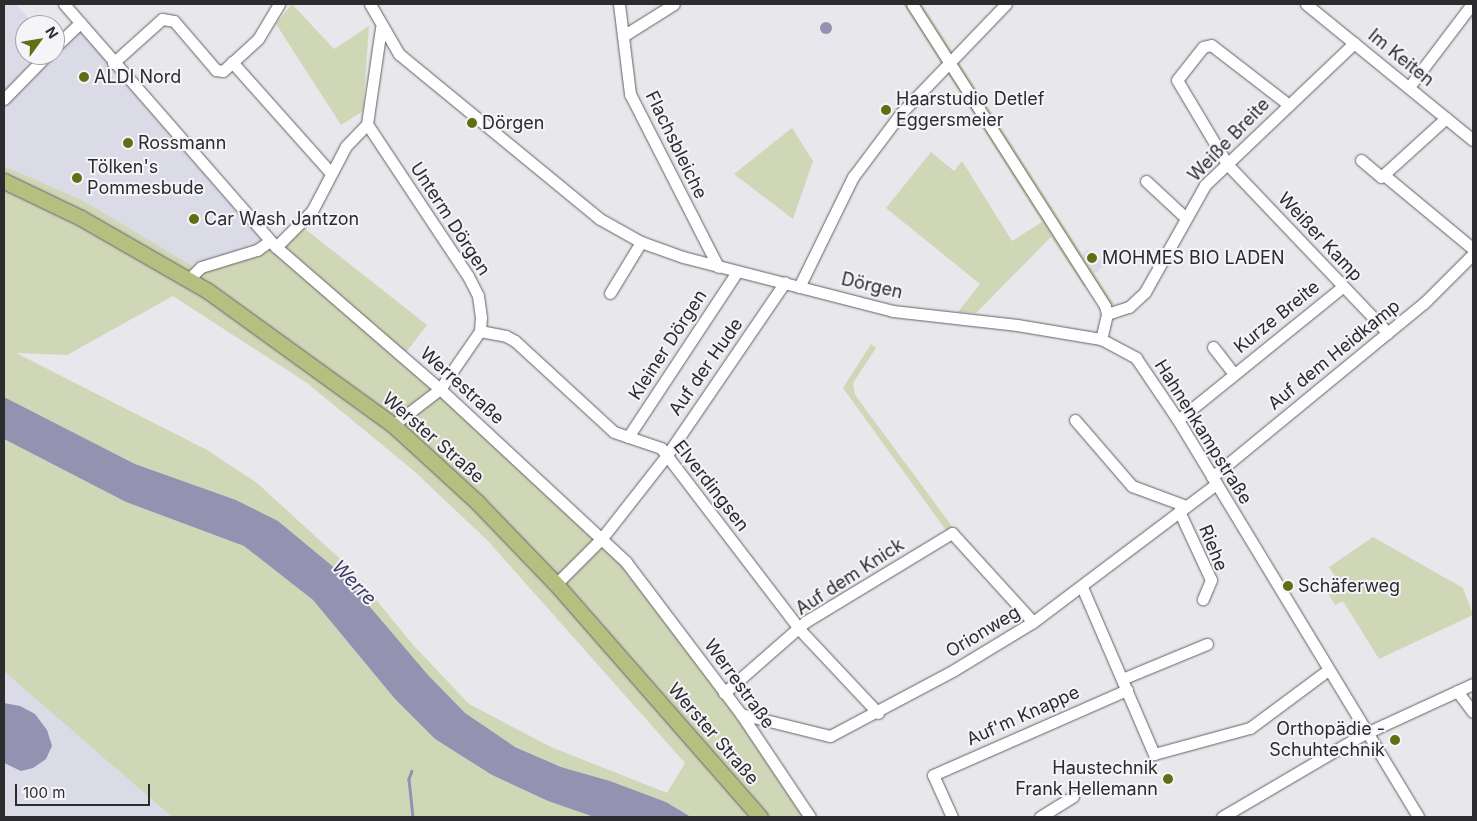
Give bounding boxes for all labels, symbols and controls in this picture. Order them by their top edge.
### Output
north arrow [15,15,65,65]
text: N [42,23,62,41]
street label: Im Keiten [1364,25,1438,91]
place label: ALDI Nord [94,66,181,88]
marker: ALDI Nord [78,71,90,83]
street label: Flachsbleiche [641,88,711,202]
place label: Haarstudio Detlef Eggersmeier [896,89,1045,132]
street label: Weiße Breite [1184,94,1274,186]
marker: Haarstudio Detlef Eggersmeier [880,104,892,116]
place label: Dörgen [482,112,544,134]
marker: Dörgen [466,117,478,129]
place label: Rossmann [138,132,226,154]
marker: Rossmann [122,137,134,149]
place label: Tölken's Pommesbude [87,157,204,200]
street label: Unterm Dörgen [405,158,495,280]
marker: Tölken's Pommesbude [71,172,83,184]
street label: Weißer Kamp [1273,188,1367,286]
place label: Car Wash Jantzon [204,208,359,230]
marker: Car Wash Jantzon [188,213,200,225]
place label: MOHMES BIO LADEN [1102,247,1284,269]
marker: MOHMES BIO LADEN [1086,252,1098,264]
street label: Dörgen [839,268,905,304]
street label: Kurze Breite [1230,276,1324,358]
street label: Kleiner Dörgen [624,286,712,404]
street label: Auf dem Heidkamp [1264,295,1404,415]
street label: Auf der Hude [665,314,747,420]
street label: Werrestraße [416,343,508,429]
street label: Hahnenkampstraße [1150,356,1256,508]
street label: Werster Straße [378,388,488,488]
street label: Elverdingsen [669,436,753,536]
street label: Riehe [1194,522,1232,574]
street label: Auf dem Knick [792,534,908,620]
water label: Werre [327,556,381,610]
place label: Schäferweg [1298,575,1400,597]
marker: Schäferweg [1282,580,1294,592]
street label: Orionweg [942,601,1024,663]
street label: Werrestraße [699,635,779,733]
street label: Werster Straße [663,679,763,789]
street label: Auf'm Knappe [963,681,1083,751]
place label: Orthopädie - Schuhtechnik [1269,719,1385,762]
marker: Orthopädie - Schuhtechnik [1389,734,1401,746]
place label: Haustechnik Frank Hellemann [1015,758,1158,801]
marker: Haustechnik Frank Hellemann [1162,773,1174,785]
scale bar [18,774,152,806]
text: 100 m [23,783,65,802]

